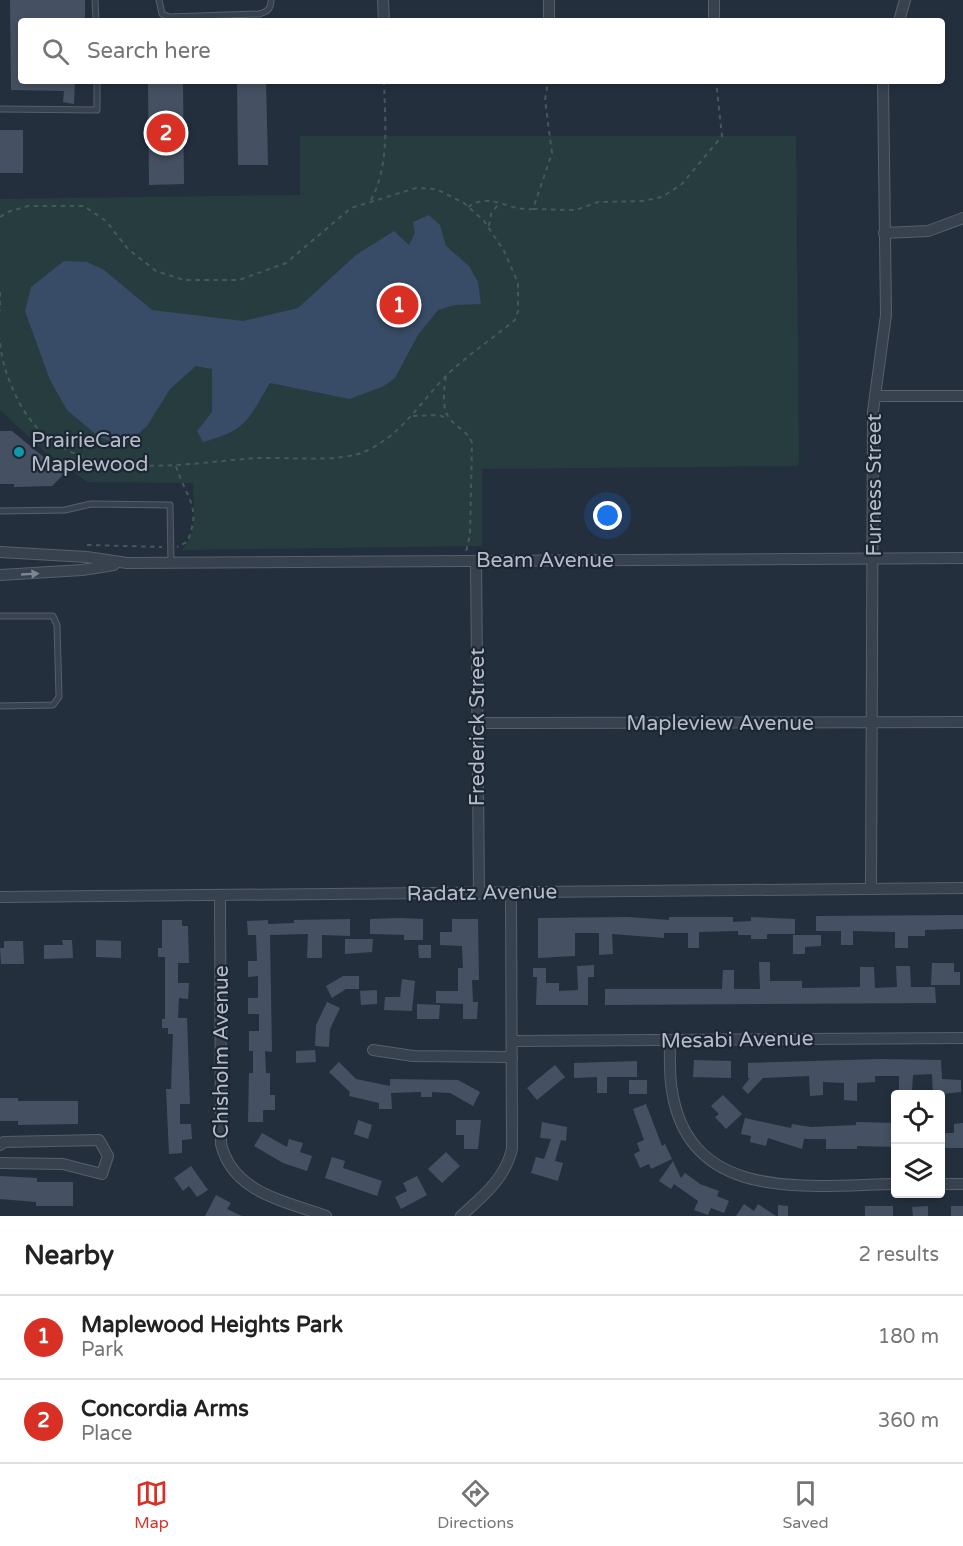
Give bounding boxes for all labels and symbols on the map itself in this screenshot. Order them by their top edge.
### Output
pin: 2 [146,110,186,156]
pin: 1 [380,282,418,328]
street label: Furness Street [862,413,887,557]
place label: PrairieCare Maplewood [31,428,149,477]
marker: PrairieCare Maplewood [12,445,26,459]
your location [593,501,622,530]
street label: Beam Avenue [476,548,614,573]
one-way arrow [20,569,39,578]
street label: Frederick Street [465,648,490,806]
street label: Mapleview Avenue [626,711,814,736]
street label: Radatz Avenue [406,879,558,907]
street label: Chisholm Avenue [209,965,234,1139]
street label: Mesabi Avenue [660,1026,814,1054]

